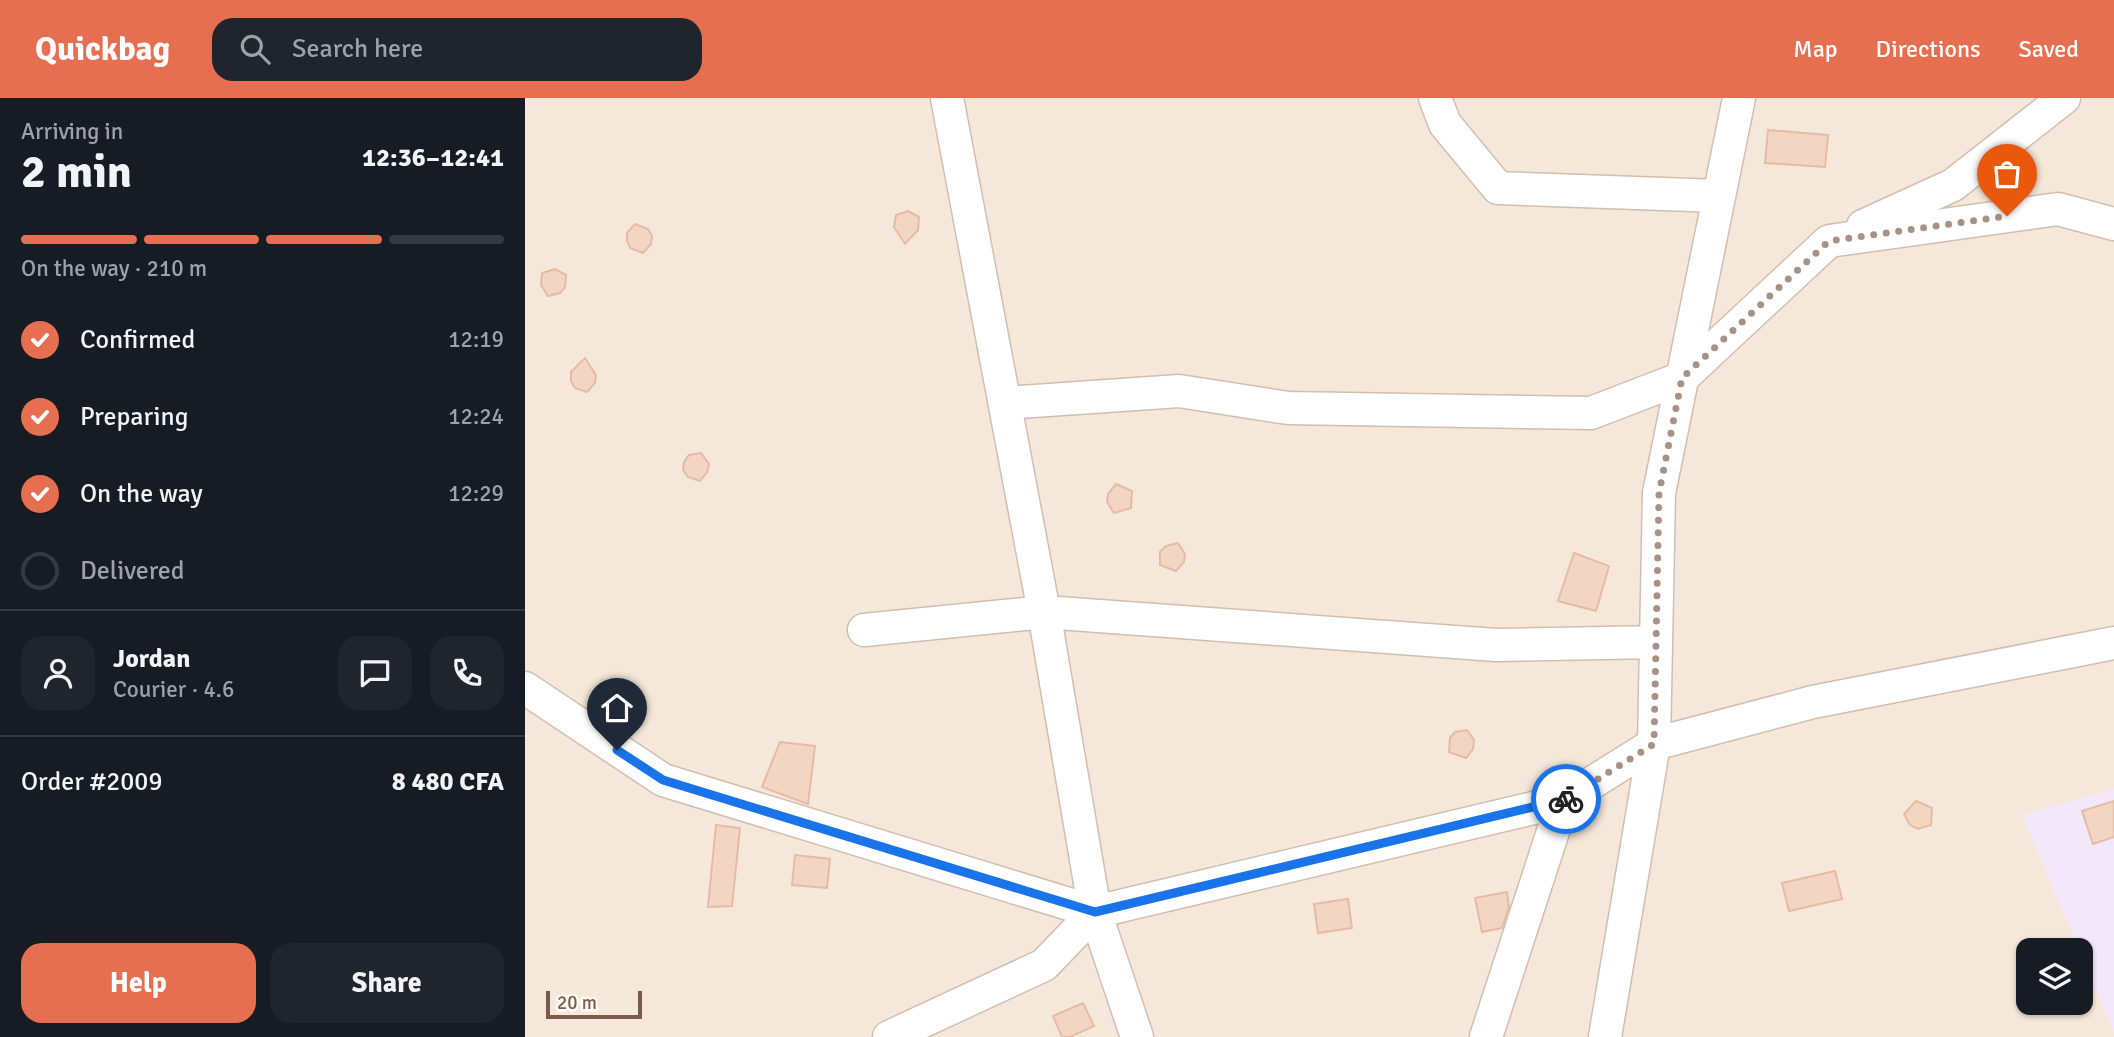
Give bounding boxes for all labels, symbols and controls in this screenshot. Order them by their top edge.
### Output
search box [212,18,702,81]
text: Quickbag [35,29,170,70]
icon: search [236,30,274,68]
text: Search here [292,33,423,65]
text: Map [1793,34,1838,64]
text: Directions [1876,34,1981,64]
text: Saved [2019,34,2079,64]
text: Arriving in [21,117,123,146]
text: 12:36–12:41 [362,142,504,174]
text: 2 min [21,144,132,200]
pin [1977,144,2037,216]
icon: bag [1988,155,2026,193]
text: On the way · 210 m [21,254,207,283]
icon: check [21,321,59,359]
text: Confirmed [80,324,195,356]
text: 12:19 [448,325,504,354]
icon: check [21,398,59,436]
text: Preparing [80,401,188,433]
text: 12:24 [448,402,504,431]
icon: check [21,475,59,513]
text: On the way [80,478,203,510]
text: 12:29 [448,479,504,508]
text: Delivered [80,555,185,587]
button: person [21,636,95,710]
button: chat [338,636,412,710]
button: phone [430,636,504,710]
text: Jordan [113,643,190,675]
text: Courier · 4.6 [113,675,234,704]
pin [587,678,647,750]
icon: home [598,689,636,727]
courier [1531,764,1601,834]
text: Order #2009 [21,766,162,798]
text: 8 480 CFA [392,766,504,798]
icon: bike [1547,780,1585,818]
map controls [2016,938,2093,1015]
button: layers [2016,938,2093,1015]
button: Help [21,943,256,1023]
button: Share [270,943,504,1023]
scale bar [546,988,642,1020]
text: 20 m [557,991,597,1015]

